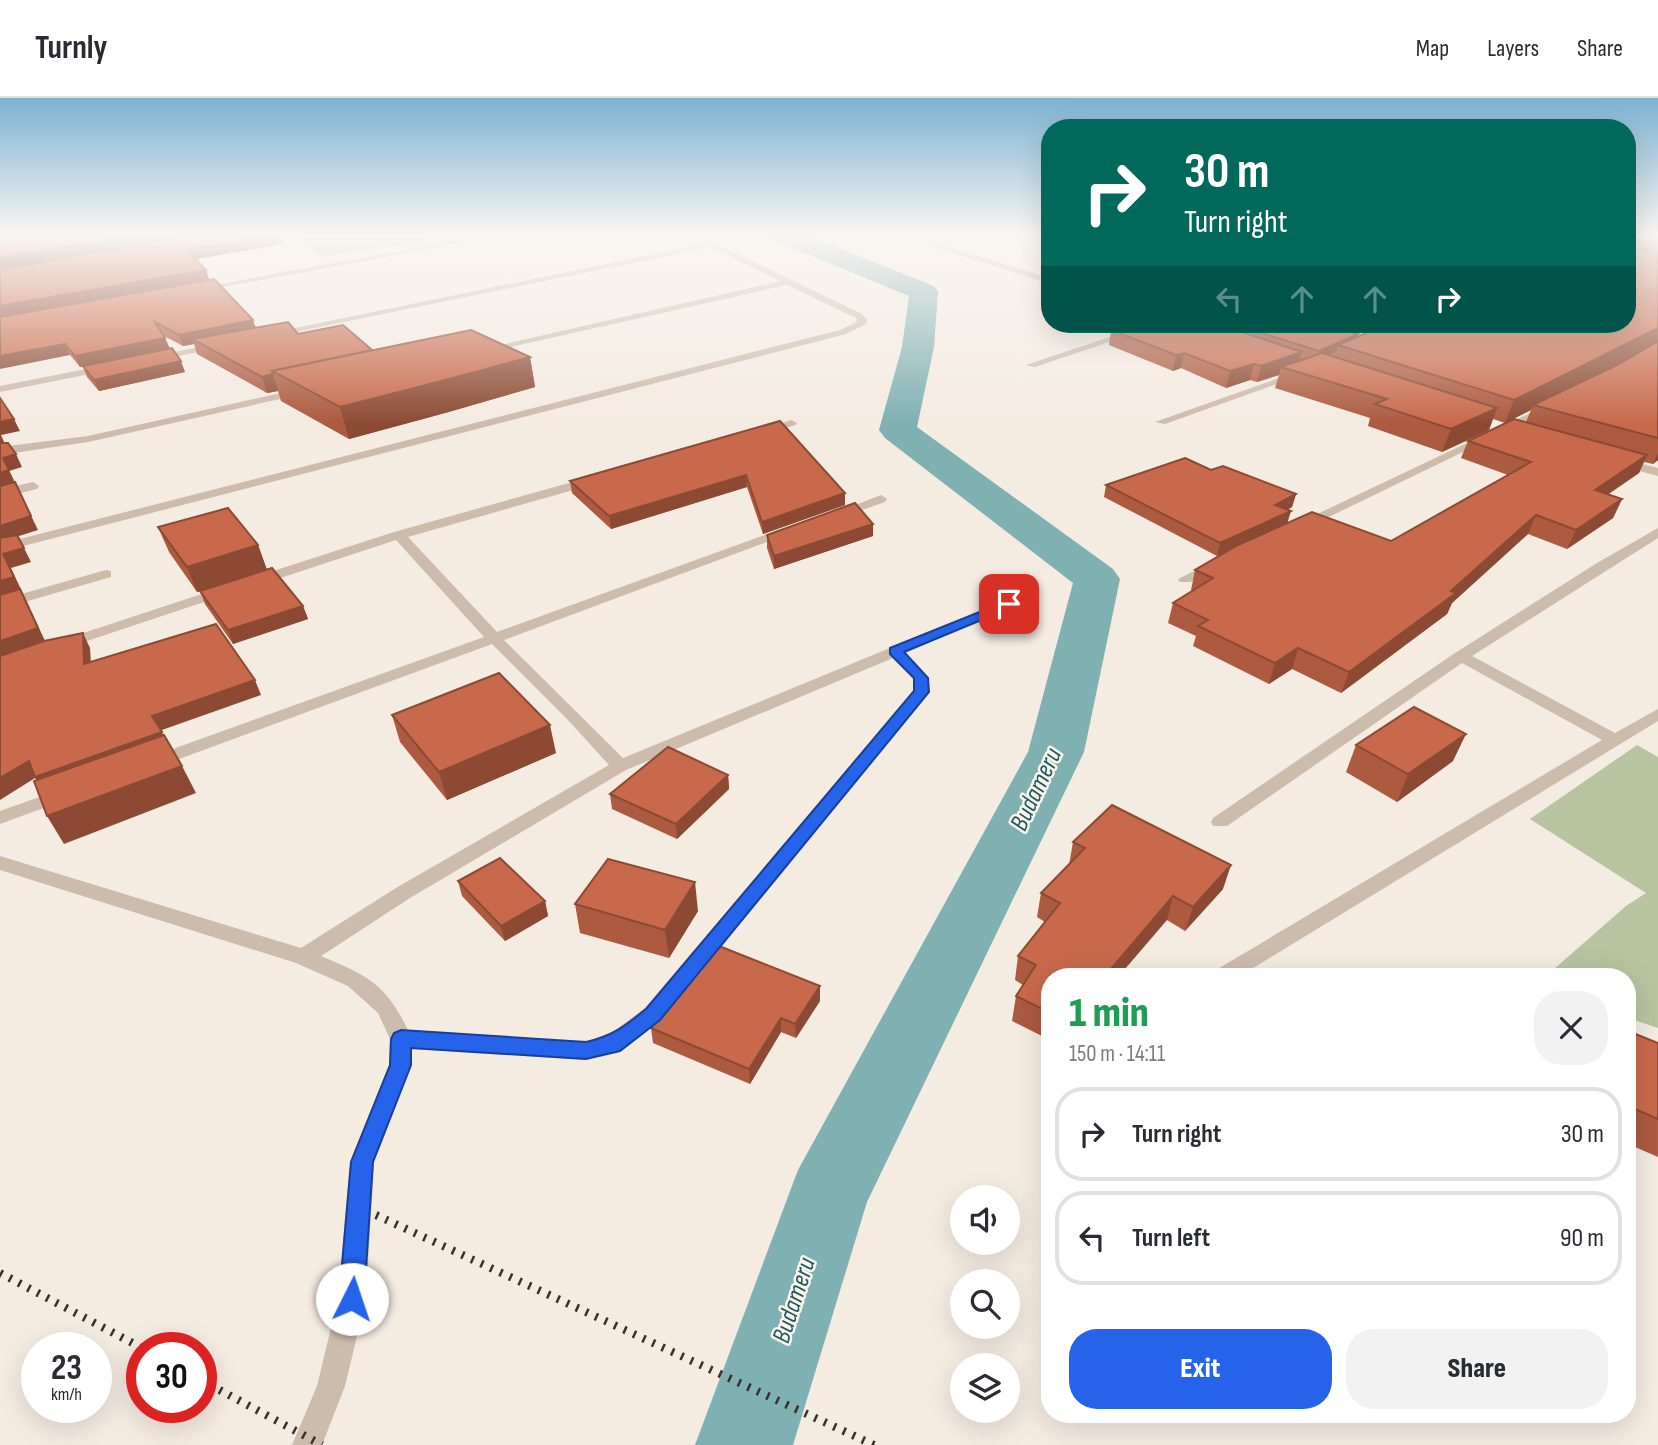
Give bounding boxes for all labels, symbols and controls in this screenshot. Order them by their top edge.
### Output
text: Turnly [35,28,107,68]
text: Map [1416,34,1449,63]
text: Layers [1487,34,1539,63]
text: Share [1577,34,1623,63]
text: 30 m [1184,143,1269,202]
icon: right [1069,147,1160,238]
text: Turn right [1184,203,1288,242]
icon: left [1210,280,1248,318]
icon: ahead [1283,280,1321,318]
icon: ahead [1356,280,1394,318]
icon: right [1429,280,1467,318]
pin [979,574,1039,634]
icon: arrive [990,585,1028,623]
water label: Budameru [1004,743,1069,836]
text: 1 min [1069,988,1149,1039]
button: close [1534,991,1608,1065]
text: 150 m · 14:11 [1069,1040,1165,1068]
icon: right [1073,1115,1111,1153]
text: Turn right [1132,1119,1221,1150]
text: 30 m [1561,1119,1604,1150]
map controls [950,1185,1020,1423]
button: sound [950,1185,1020,1255]
icon: left [1073,1219,1111,1257]
text: Turn left [1132,1223,1210,1254]
text: 90 m [1560,1223,1604,1254]
water label: Budameru [766,1254,823,1347]
position arrow [315,1262,389,1336]
button: search [950,1269,1020,1339]
button: Exit [1069,1329,1332,1409]
button: Share [1346,1329,1608,1409]
speed limit sign: 30 [126,1332,217,1423]
text: 23 [51,1347,82,1390]
button: layers [950,1353,1020,1423]
text: km/h [51,1384,82,1405]

